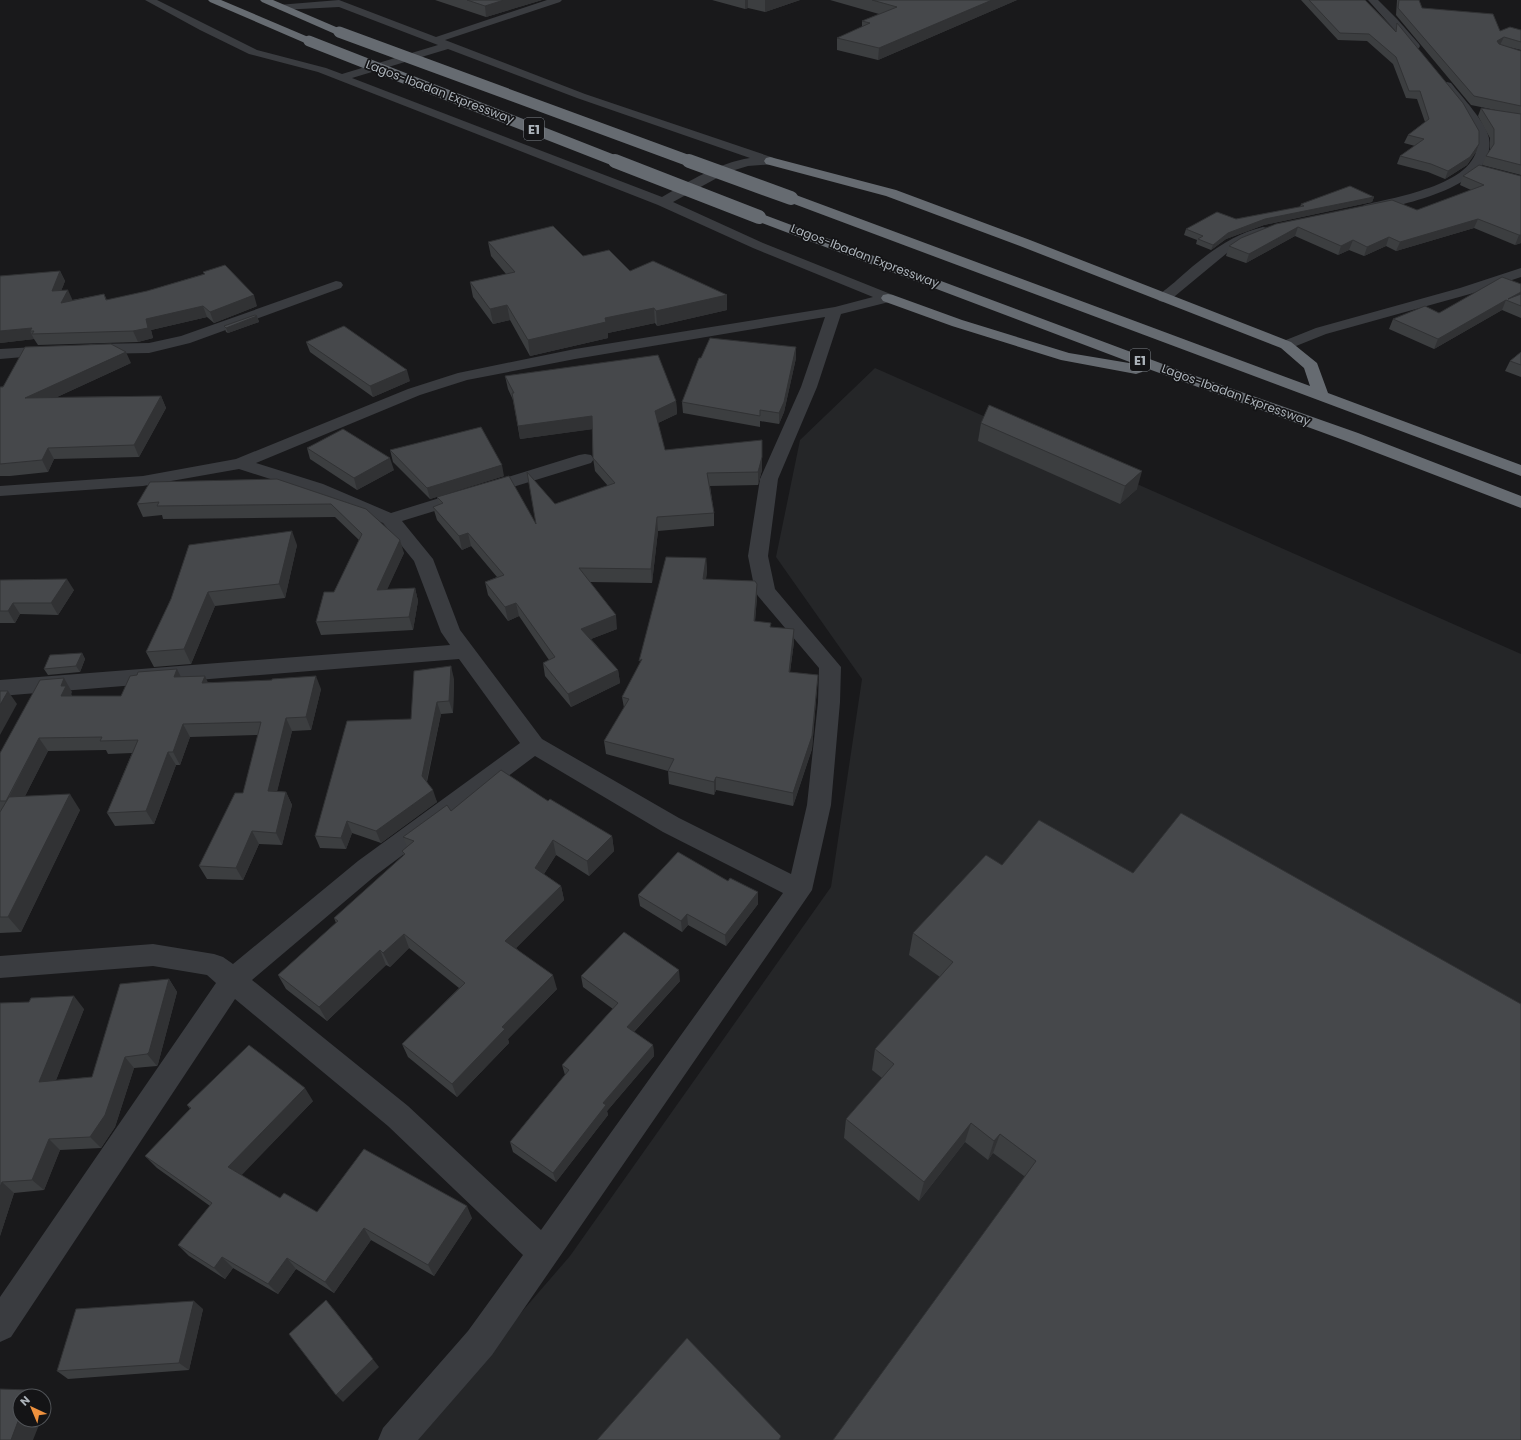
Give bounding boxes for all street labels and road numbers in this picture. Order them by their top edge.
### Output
street label: Lagos-Ibadan Expressway [364,55,517,128]
road number: E1 [524,118,544,140]
street label: Lagos-Ibadan Expressway [789,219,942,292]
road number: E1 [1130,349,1150,371]
street label: Lagos-Ibadan Expressway [1159,360,1313,430]

